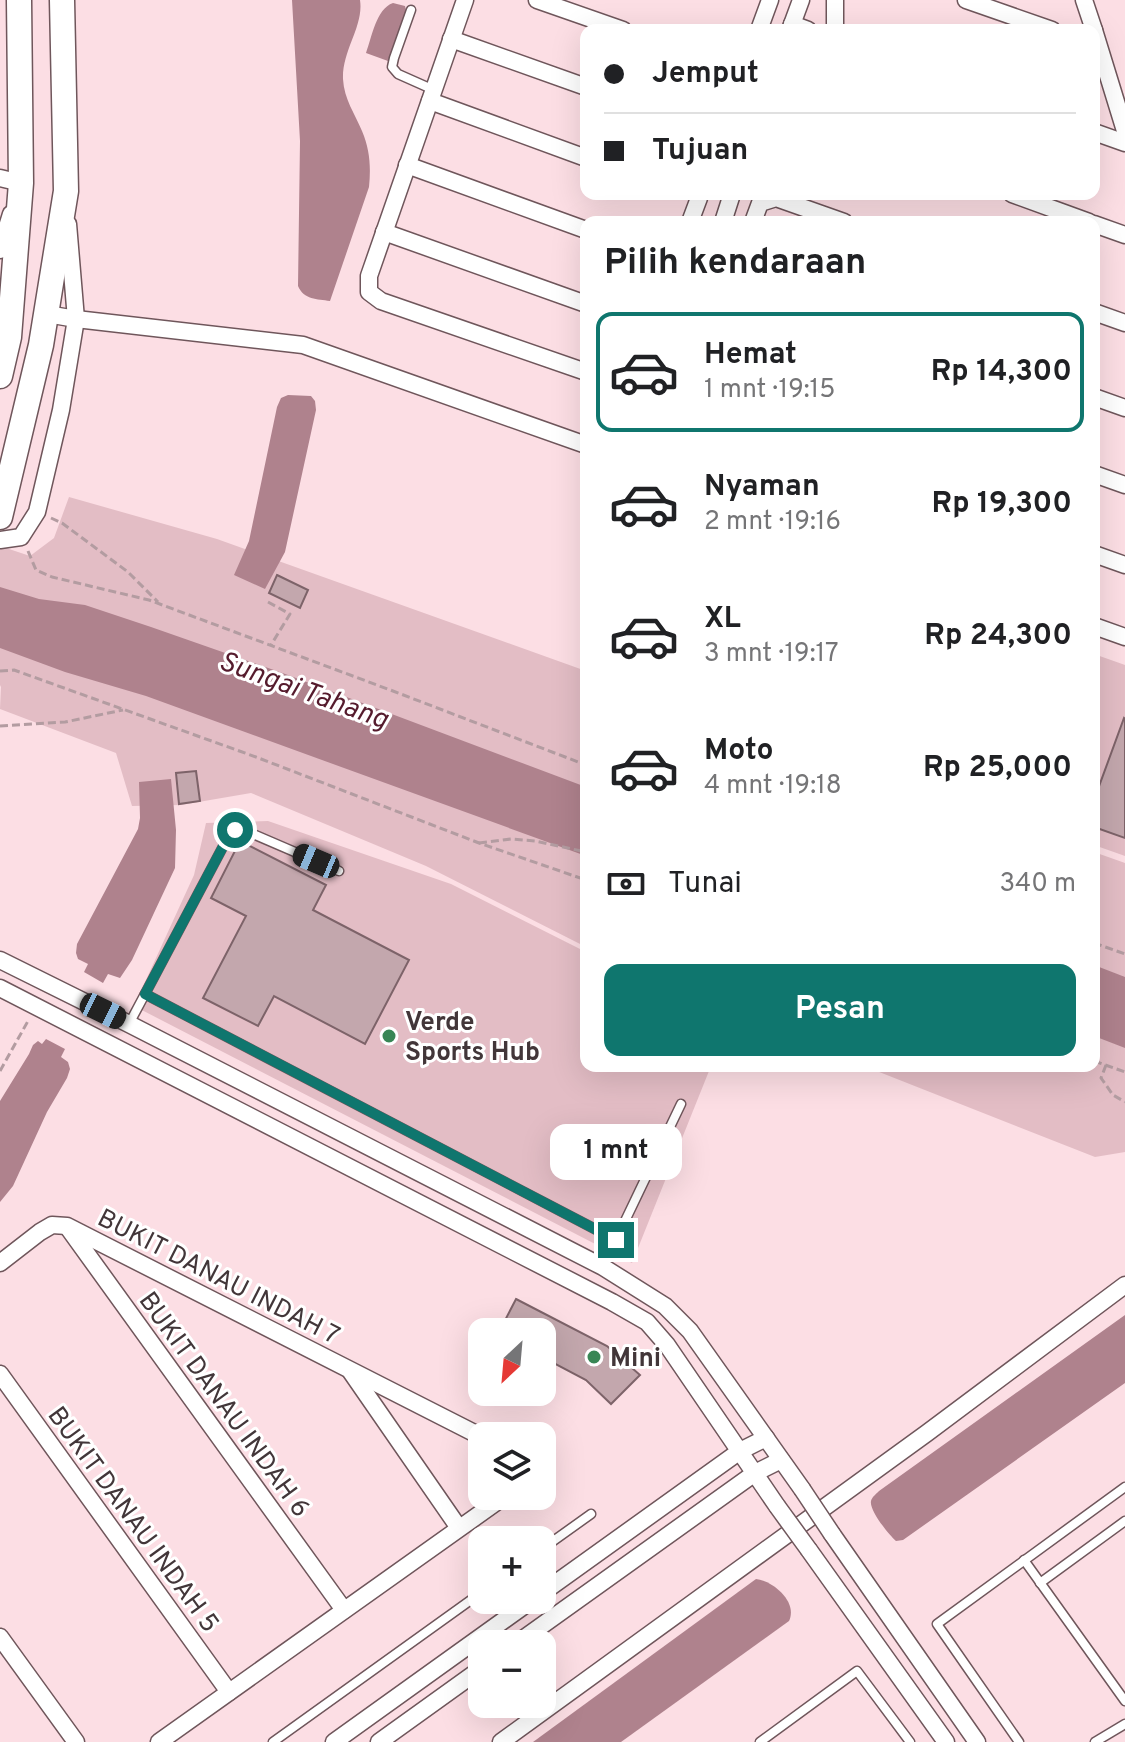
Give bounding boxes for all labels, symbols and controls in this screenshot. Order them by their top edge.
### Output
text: Jemput [652,56,759,93]
text: Tujuan [652,133,748,170]
text: Pilih kendaraan [604,241,866,287]
icon: car [608,336,680,408]
text: Hemat [704,337,797,374]
text: Rp 14,300 [931,354,1072,391]
text: 1 mnt · 19:15 [704,374,835,407]
icon: car [608,468,680,540]
text: Nyaman [704,469,820,506]
text: Rp 19,300 [931,486,1072,523]
text: 2 mnt · 19:16 [704,506,841,539]
icon: car [608,600,680,672]
text: XL [704,601,741,638]
text: Rp 24,300 [924,618,1072,655]
text: 3 mnt · 19:17 [704,638,839,671]
water label: Sungai Tahang [213,645,393,739]
icon: car [608,732,680,804]
text: Moto [704,733,774,770]
text: Rp 25,000 [923,750,1072,787]
text: 4 mnt · 19:18 [704,770,842,803]
route start [217,812,253,848]
car [289,841,343,881]
icon: cash [604,862,648,906]
text: Tunai [668,866,742,903]
text: 340 m [999,868,1076,901]
button: Pesan [604,964,1076,1056]
car [76,990,130,1032]
place label: Verde Sports Hub [405,1007,540,1070]
marker: Verde Sports Hub [380,1027,398,1045]
callout: 1 mnt [550,1124,682,1180]
text: 1 mnt [583,1135,649,1168]
street label: BUKIT DANAU INDAH 7 [91,1203,345,1354]
route end [598,1222,634,1258]
street label: BUKIT DANAU INDAH 6 [130,1286,316,1525]
north arrow [468,1318,556,1406]
map controls [468,1318,556,1718]
place label: Mini [610,1343,661,1376]
marker: Mini [585,1348,603,1366]
street label: BUKIT DANAU INDAH 5 [39,1401,225,1640]
button: layers [468,1422,556,1510]
button: + [468,1526,556,1614]
button: − [468,1630,556,1718]

